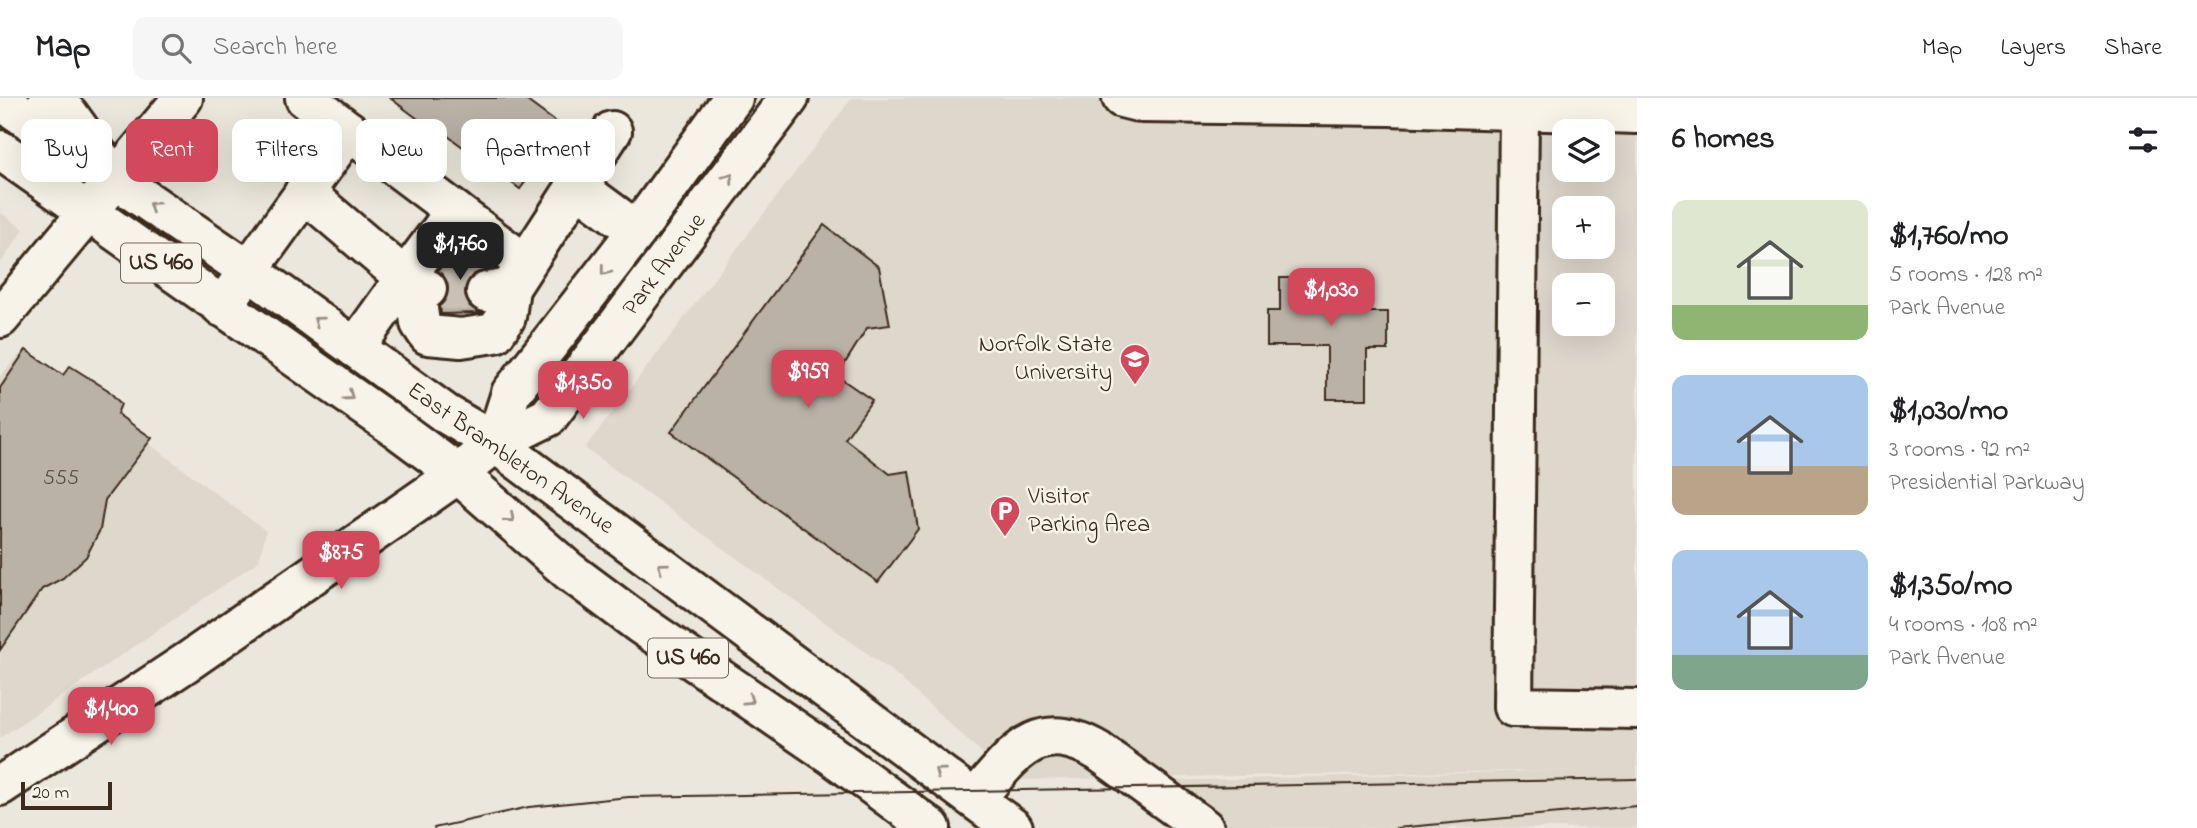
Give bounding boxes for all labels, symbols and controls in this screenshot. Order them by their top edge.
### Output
search box [133,17,623,80]
text: Map [35,24,91,72]
icon: search [157,29,195,67]
text: Search here [213,29,337,67]
text: Map [1922,31,1962,66]
text: Layers [2000,31,2066,66]
text: Share [2104,31,2162,66]
text: 6 homes [1672,118,1775,162]
chip: Buy [21,119,112,182]
chip: Rent [126,119,218,182]
chip: Filters [232,119,342,182]
chip: New [356,119,447,182]
chip: Apartment [461,119,615,182]
map controls [1552,119,1615,336]
button: layers [1552,119,1615,182]
icon: filters [2124,121,2162,159]
one-way arrow [721,173,734,186]
button: + [1552,196,1615,259]
one-way arrow [148,202,161,214]
street label: Park Avenue [615,206,716,324]
text: $1,760/mo [1889,215,2009,259]
pin: $1,760 [403,222,517,282]
text: $1,760 [433,228,487,261]
icon: home [1728,228,1812,312]
road number: US 460 [121,244,201,282]
text: 5 rooms · 128 m² [1889,259,2043,292]
one-way arrow [601,263,613,276]
pin: $1,030 [1274,268,1388,328]
button: − [1552,273,1615,336]
text: $1,030 [1304,274,1358,307]
text: Park Avenue [1889,292,2005,325]
one-way arrow [313,317,326,329]
place label: Norfolk State University [979,328,1112,392]
school or university icon: Norfolk State University [1118,342,1152,386]
pin: $959 [767,350,849,410]
text: $959 [788,356,828,389]
pin: $1,350 [526,362,640,421]
text: $1,350 [554,367,612,400]
street label: East Brambleton Avenue [399,374,621,544]
one-way arrow [341,388,354,400]
text: $1,030/mo [1889,390,2008,434]
icon: home [1728,403,1812,487]
text: 3 rooms · 92 m² [1889,434,2030,467]
house number: 555 [43,464,79,494]
text: Presidential Parkway [1889,467,2085,500]
place label: Visitor Parking Area [1027,480,1150,543]
parking icon: Visitor Parking Area [988,494,1022,538]
one-way arrow [502,509,515,522]
pin: $875 [300,532,382,591]
text: $875 [318,537,364,570]
one-way arrow [657,563,670,576]
text: $1,350/mo [1889,565,2013,609]
icon: home [1728,578,1812,662]
text: 4 rooms · 108 m² [1889,609,2038,642]
road number: US 460 [648,638,728,678]
text: Park Avenue [1889,642,2005,675]
pin: $1,400 [54,688,168,747]
one-way arrow [741,692,754,704]
text: $1,400 [84,693,138,726]
one-way arrow [934,768,947,781]
scale bar [21,779,112,811]
text: 20 m [32,780,69,807]

